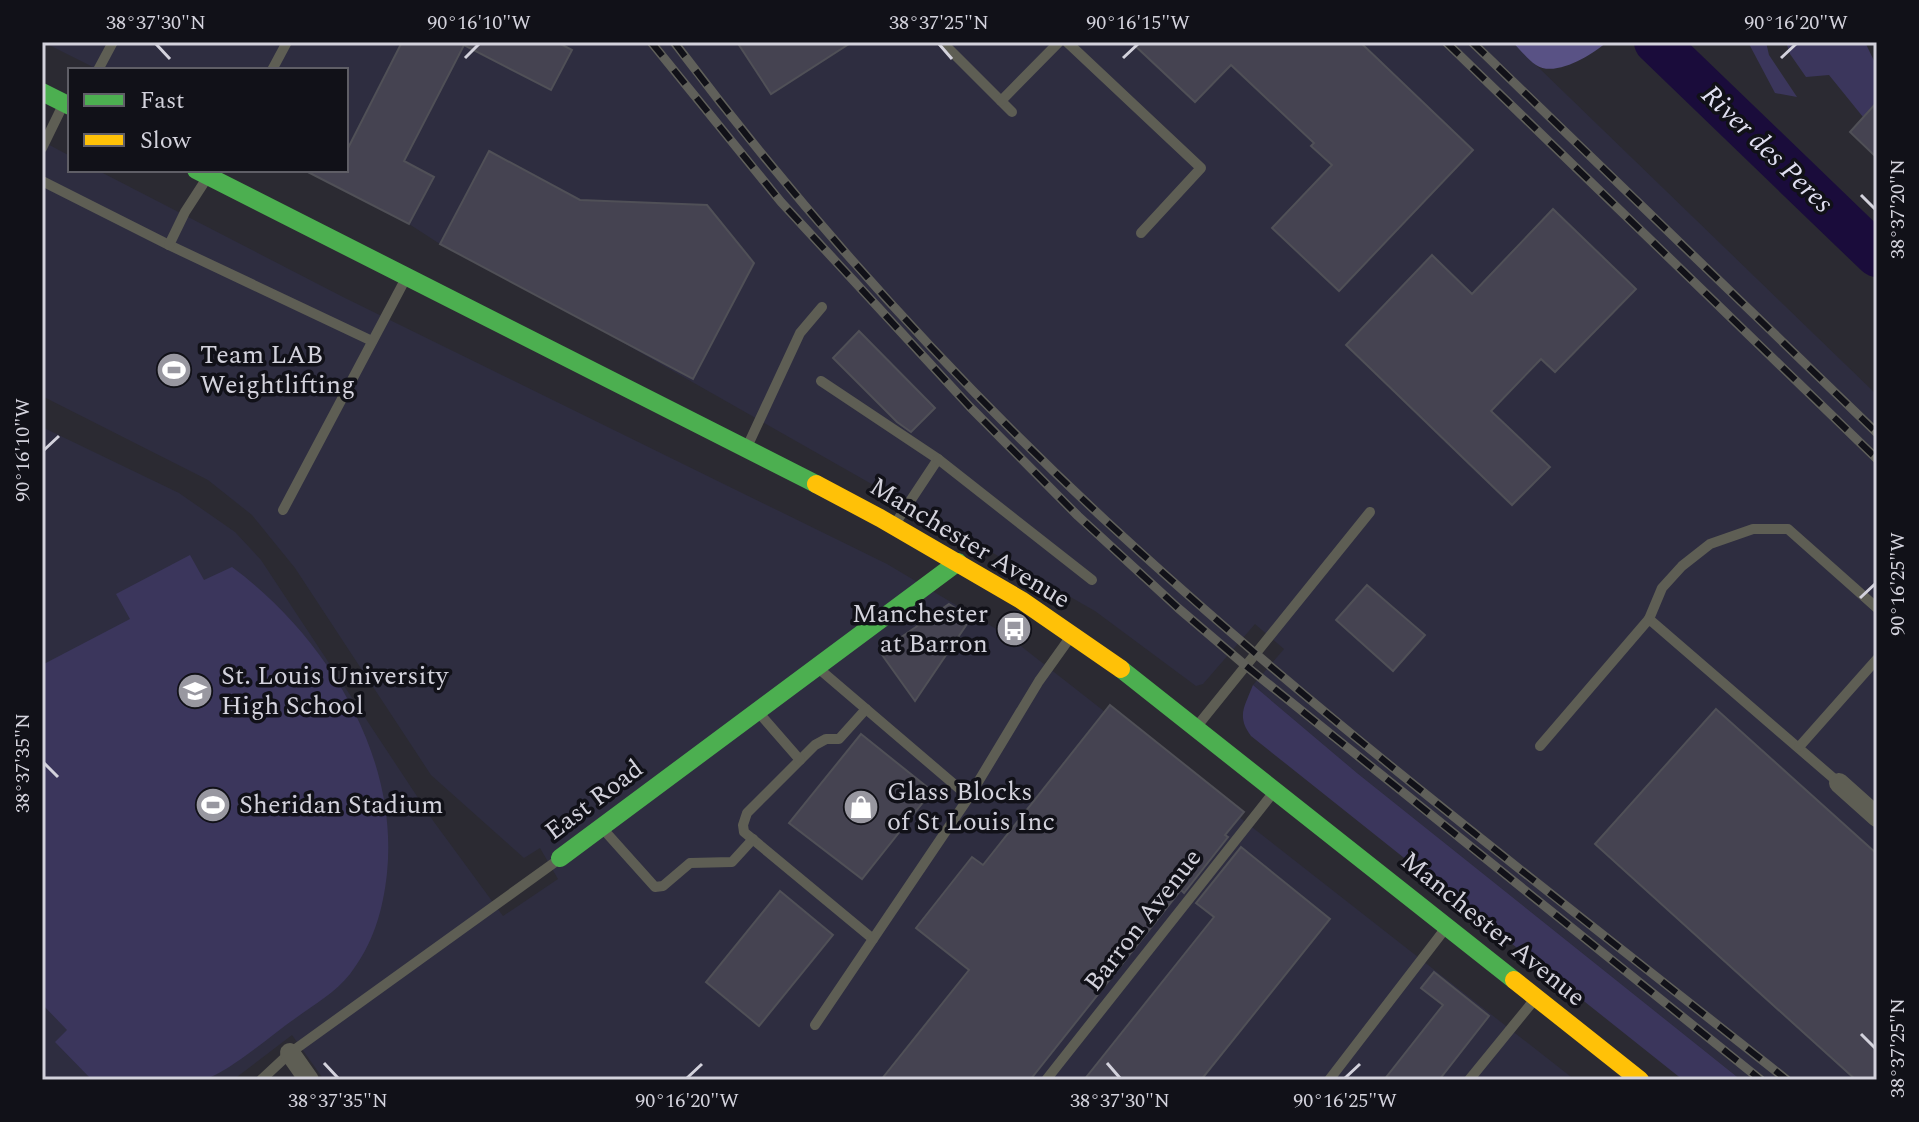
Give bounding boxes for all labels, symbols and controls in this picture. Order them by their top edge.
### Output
text: 38°37'30"N [106,8,206,38]
text: 90°16'10"W [427,8,531,38]
text: 38°37'25"N [889,8,989,38]
text: 90°16'15"W [1086,8,1190,38]
text: 90°16'20"W [1744,8,1848,38]
legend [68,68,348,172]
water label: River des Peres [1691,75,1843,223]
text: Fast [140,83,185,119]
text: Slow [140,123,192,159]
text: 38°37'20"N [1883,159,1913,259]
place label: Team LAB Weightlifting [200,335,355,405]
sports icon: Team LAB Weightlifting [155,351,193,389]
text: 90°16'10"W [8,398,38,502]
street label: Manchester Avenue [862,467,1078,619]
text: 90°16'25"W [1883,532,1913,636]
place label: Manchester at Barron [852,594,988,664]
bus stop icon: Manchester at Barron [995,610,1033,648]
place label: St. Louis University High School [221,656,450,726]
school or university icon: St. Louis University High School [176,672,214,710]
text: 38°37'35"N [8,713,38,813]
street label: East Road [536,749,652,851]
place label: Glass Blocks of St Louis Inc [887,772,1055,842]
place label: Sheridan Stadium [239,785,443,825]
sports icon: Sheridan Stadium [194,786,232,824]
shop icon: Glass Blocks of St Louis Inc [842,788,880,826]
street label: Barron Avenue [1074,840,1212,1000]
street label: Manchester Avenue [1392,842,1594,1016]
text: 38°37'25"N [1883,998,1913,1098]
text: 38°37'35"N [288,1086,388,1116]
text: 90°16'20"W [635,1086,739,1116]
text: 38°37'30"N [1070,1086,1170,1116]
text: 90°16'25"W [1293,1086,1397,1116]

